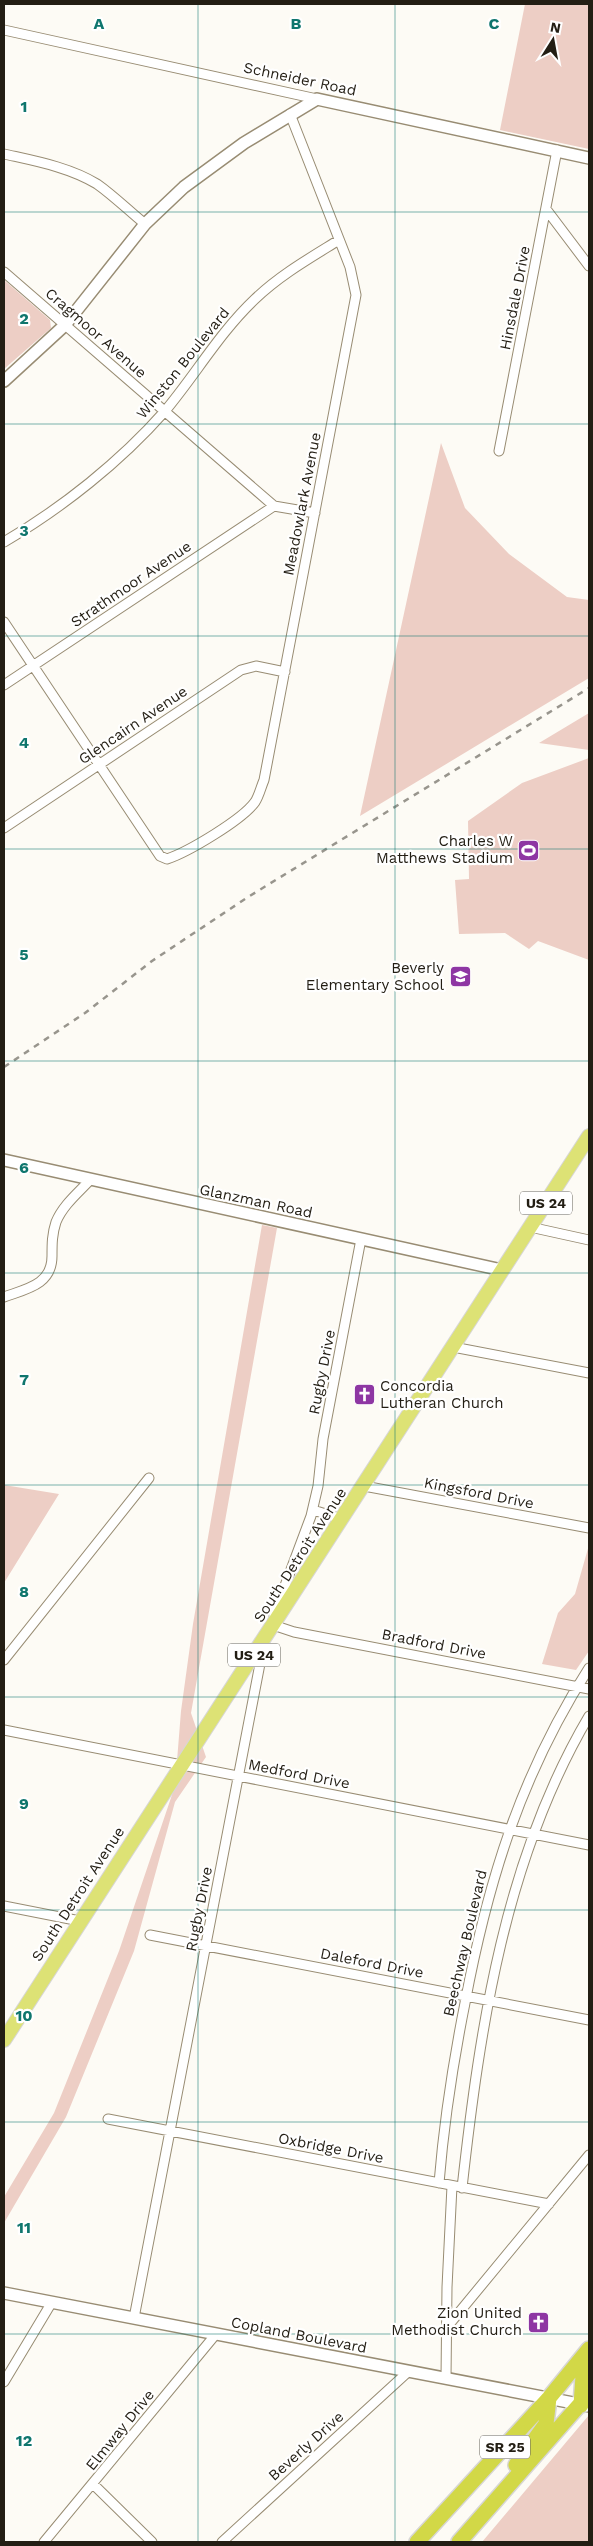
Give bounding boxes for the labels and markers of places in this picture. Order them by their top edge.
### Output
place label: Charles W Matthews Stadium [376,832,513,867]
sports icon: Charles W Matthews Stadium [517,838,541,862]
place label: Beverly Elementary School [306,959,444,994]
school or university icon: Beverly Elementary School [448,965,472,989]
place label: Concordia Lutheran Church [380,1377,503,1412]
church icon: Concordia Lutheran Church [352,1383,376,1407]
place label: Zion United Methodist Church [391,2304,522,2339]
church icon: Zion United Methodist Church [526,2310,550,2334]

